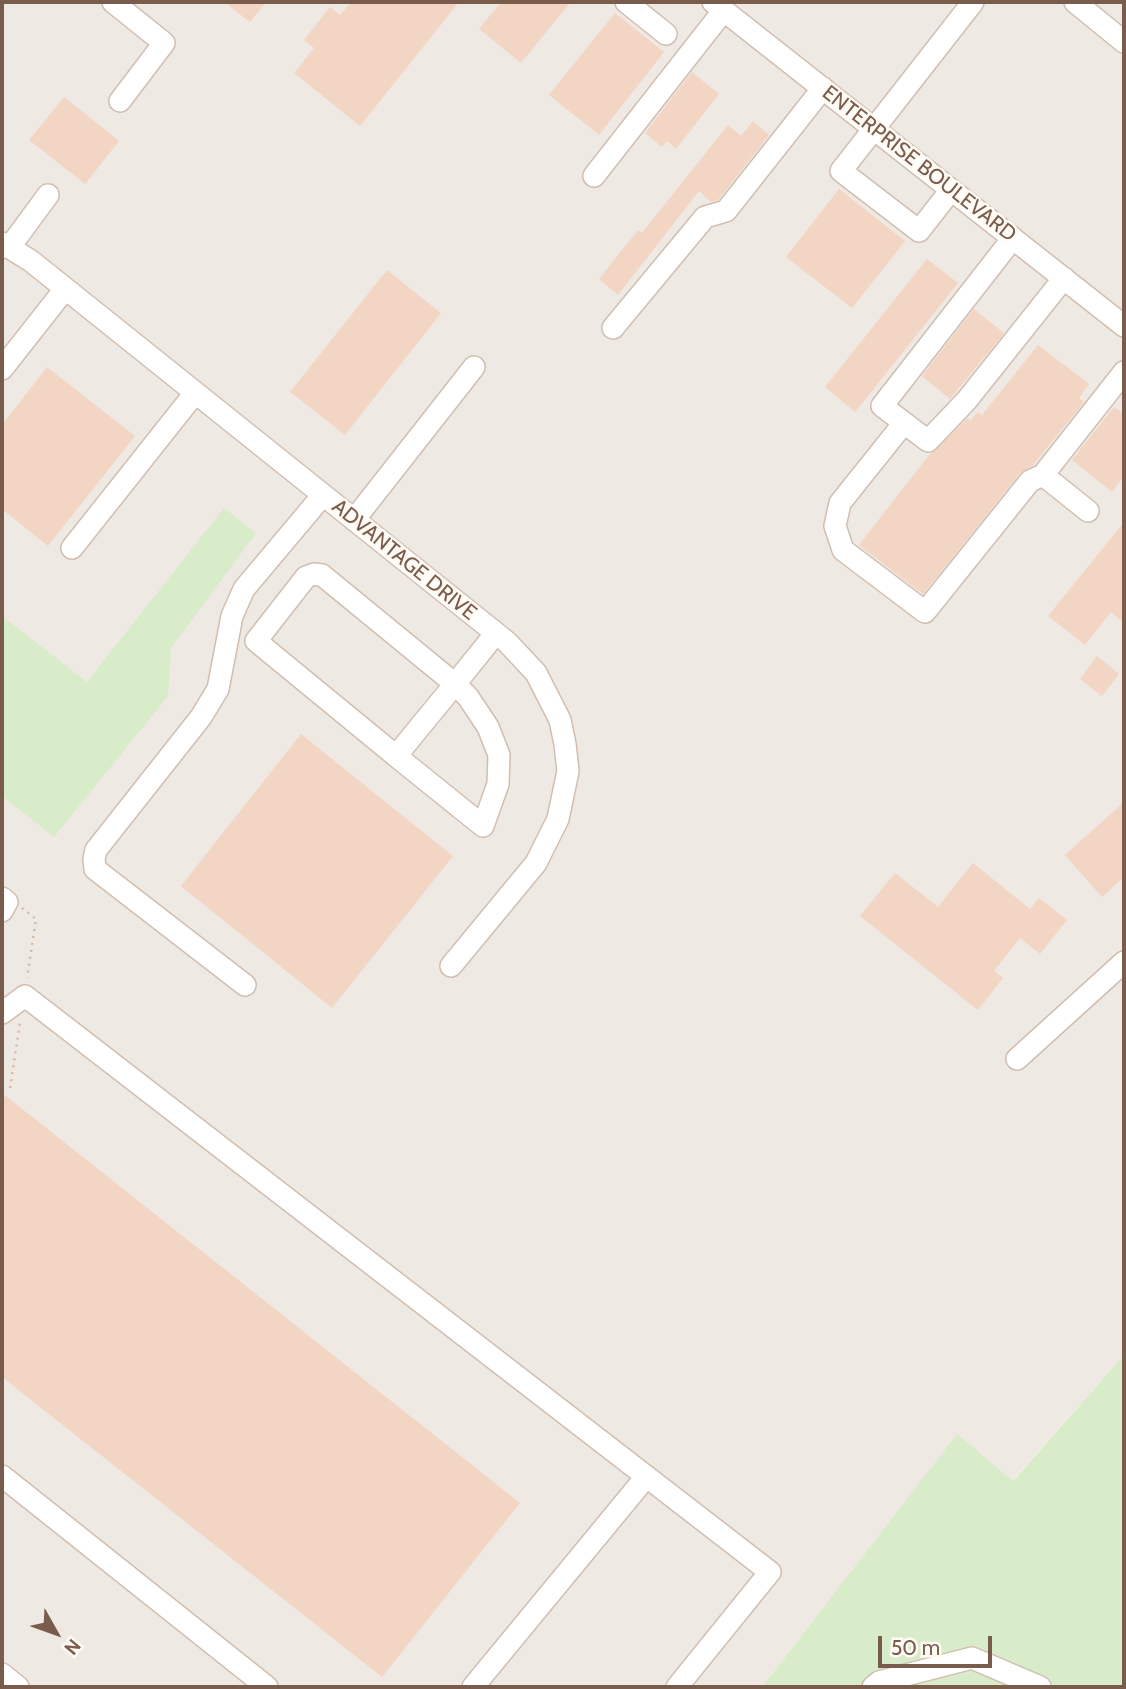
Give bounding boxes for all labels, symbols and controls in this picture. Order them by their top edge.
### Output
street label: ENTERPRISE BOULEVARD [817,80,1021,248]
street label: ADVANTAGE DRIVE [327,494,481,626]
north arrow [21,1598,91,1668]
scale bar [881,1622,995,1666]
text: N [59,1634,86,1659]
text: 50 m [891,1635,940,1660]

